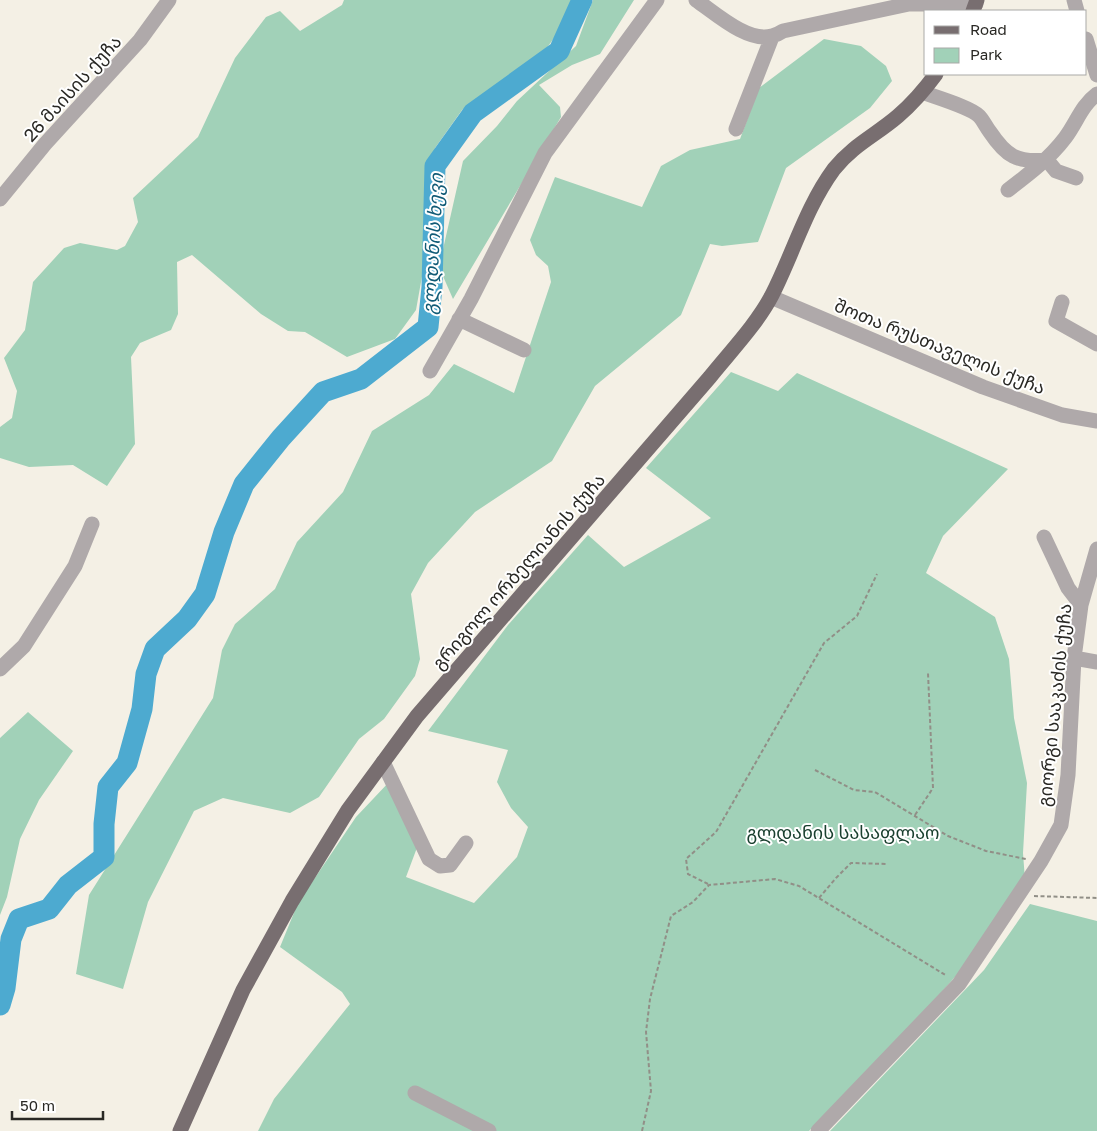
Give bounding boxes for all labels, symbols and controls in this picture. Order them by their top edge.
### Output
legend [924,10,1087,75]
text: Road [970,20,1007,38]
street label: 26 მაისის ქუჩა [18,30,126,146]
text: Park [970,45,1003,63]
water label: გლდანის ხევი [417,172,448,315]
street label: შოთა რუსთაველის ქუჩა [831,294,1049,399]
street label: გრიგოლ ორბელიანის ქუჩა [427,468,610,674]
street label: გიორგი სააკაძის ქუჩა [1032,602,1077,808]
park label: გლდანის სასაფლაო [746,821,940,844]
scale bar [12,1088,104,1120]
text: 50 m [20,1096,55,1114]

